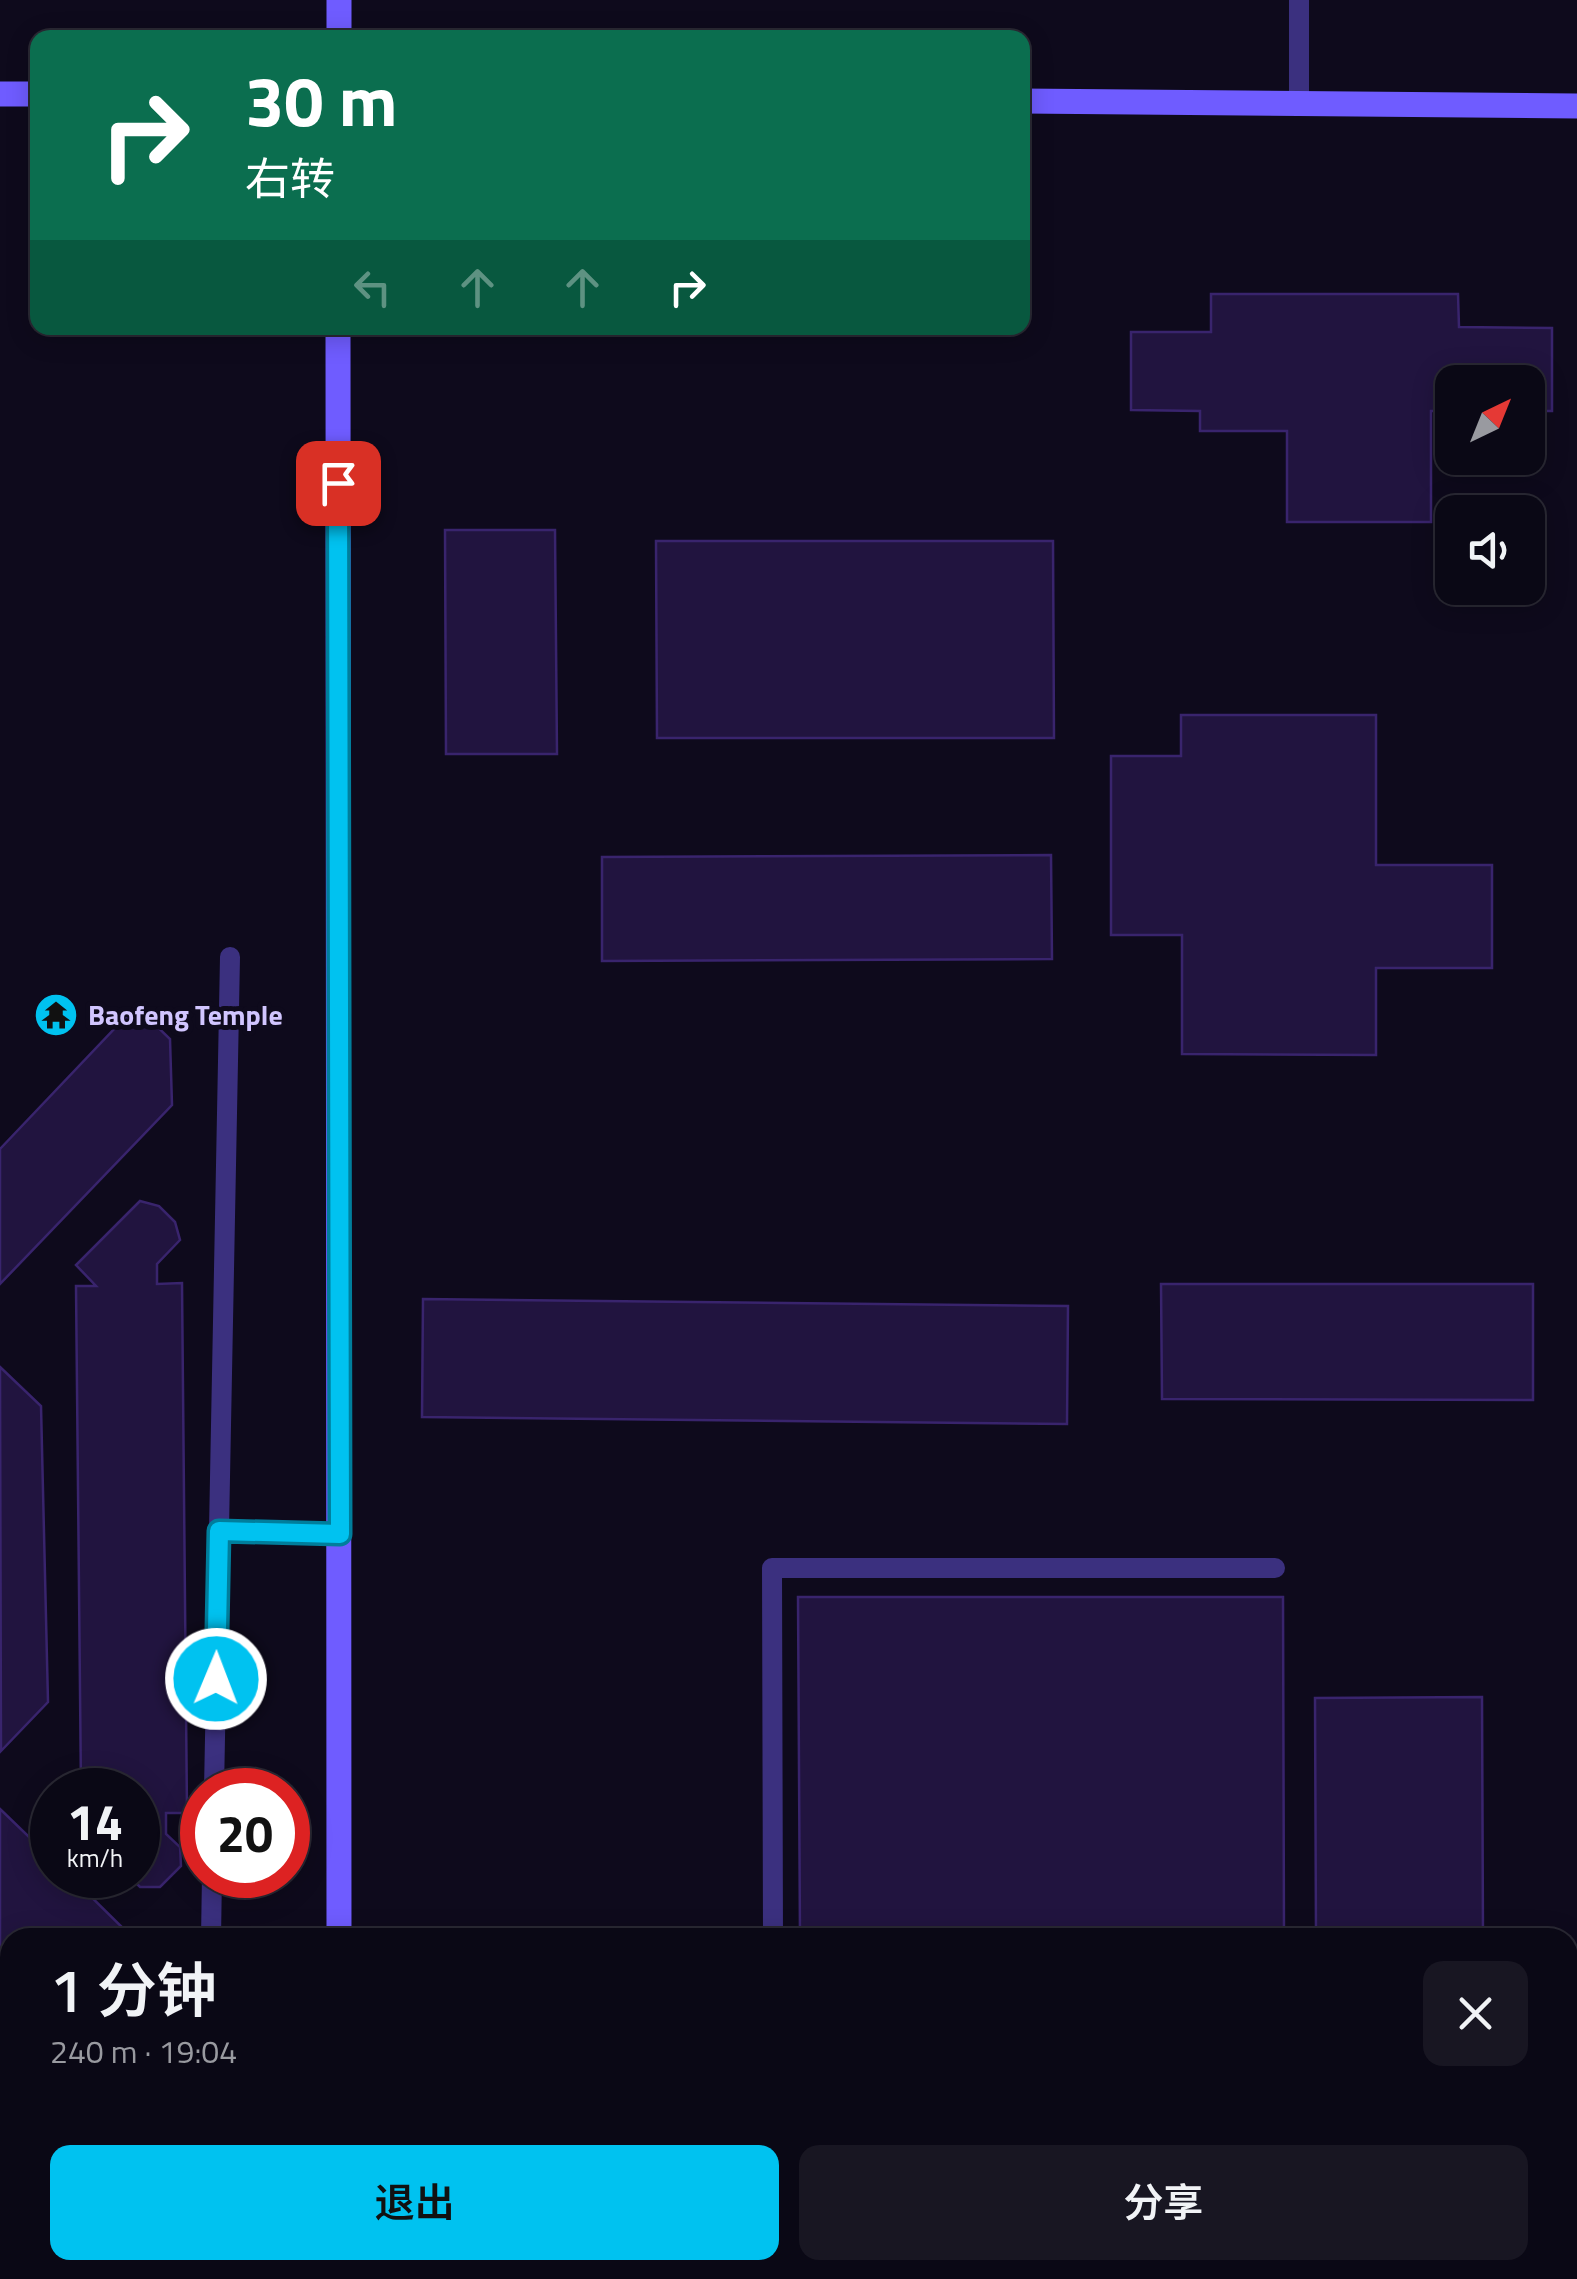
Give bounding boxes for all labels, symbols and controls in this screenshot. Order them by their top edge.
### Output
text: 30 m [245,47,398,153]
icon: right [80,70,210,200]
text: 右转 [245,144,335,212]
icon: left [345,260,400,315]
icon: ahead [450,260,505,315]
icon: ahead [555,260,610,315]
icon: right [660,260,715,315]
north arrow [1435,365,1545,475]
map controls [1435,365,1545,605]
pin [296,441,381,526]
icon: arrive [311,456,366,511]
button: sound [1435,495,1545,605]
temple icon: Baofeng Temple [33,992,79,1038]
place label: Baofeng Temple [88,993,283,1036]
position arrow [164,1627,268,1731]
speed limit sign: 20 [180,1768,310,1898]
text: 14 [67,1783,123,1859]
text: km/h [67,1839,123,1877]
text: 1 分钟 [50,1944,217,2035]
button: close [1423,1961,1528,2066]
text: 240 m · 19:04 [50,2027,237,2075]
button: 退出 [50,2145,779,2260]
button: 分享 [799,2145,1528,2260]

